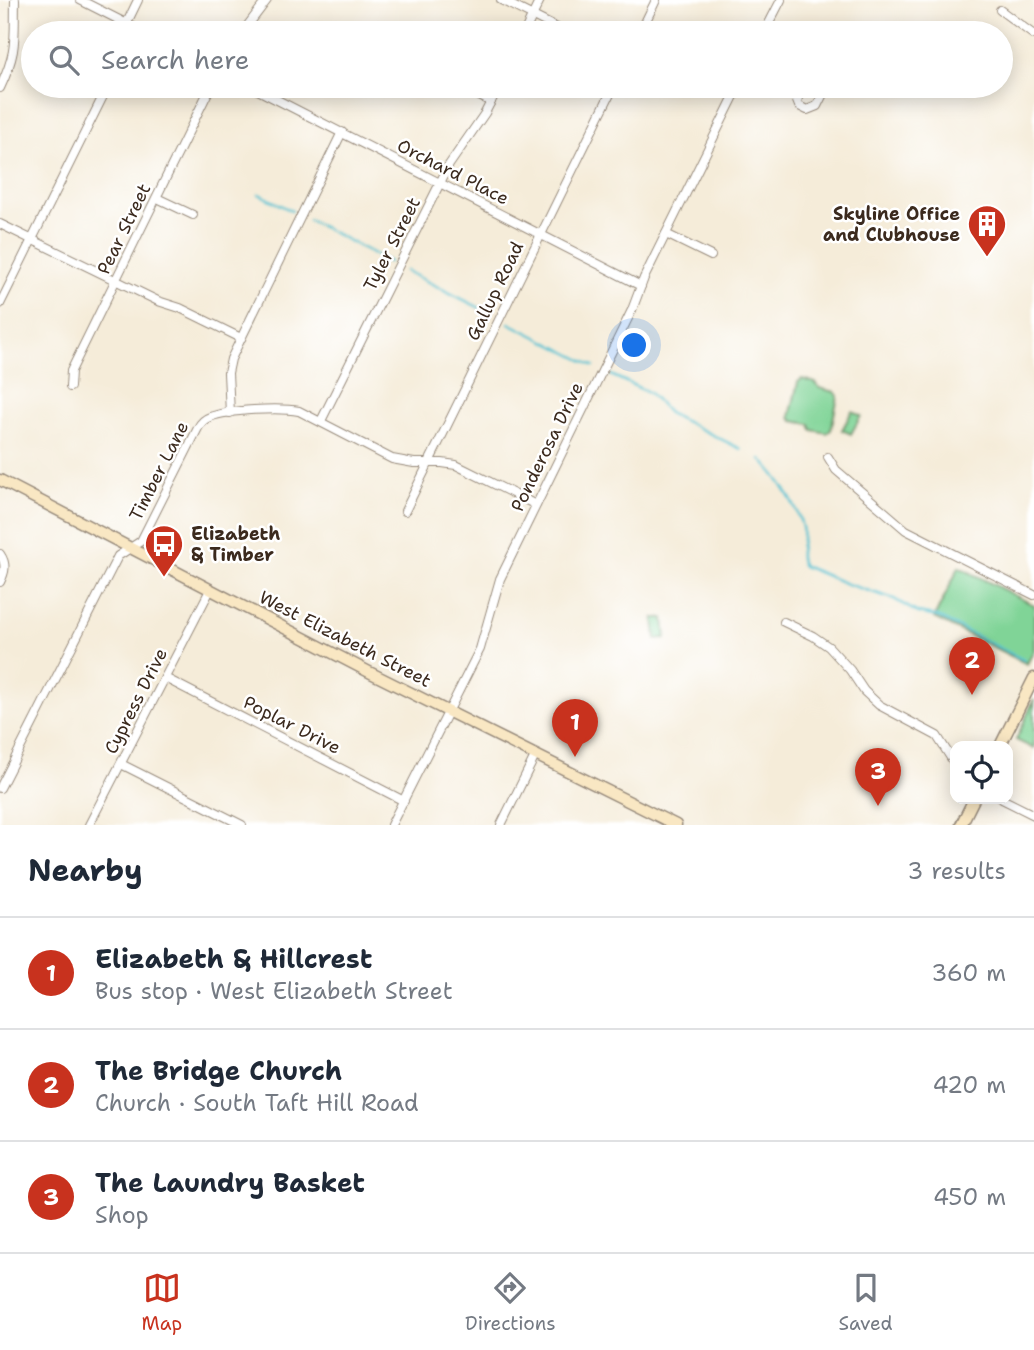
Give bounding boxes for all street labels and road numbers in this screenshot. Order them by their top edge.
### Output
street label: Orchard Place [393,134,513,210]
street label: Pear Street [92,179,156,278]
street label: Tyler Street [358,193,426,295]
street label: Gallup Road [461,238,529,344]
street label: Ponderosa Drive [505,378,589,516]
street label: Timber Lane [124,417,194,525]
street label: West Elizabeth Street [255,585,435,693]
street label: Cypress Drive [99,644,173,758]
street label: Poplar Drive [239,690,345,760]

